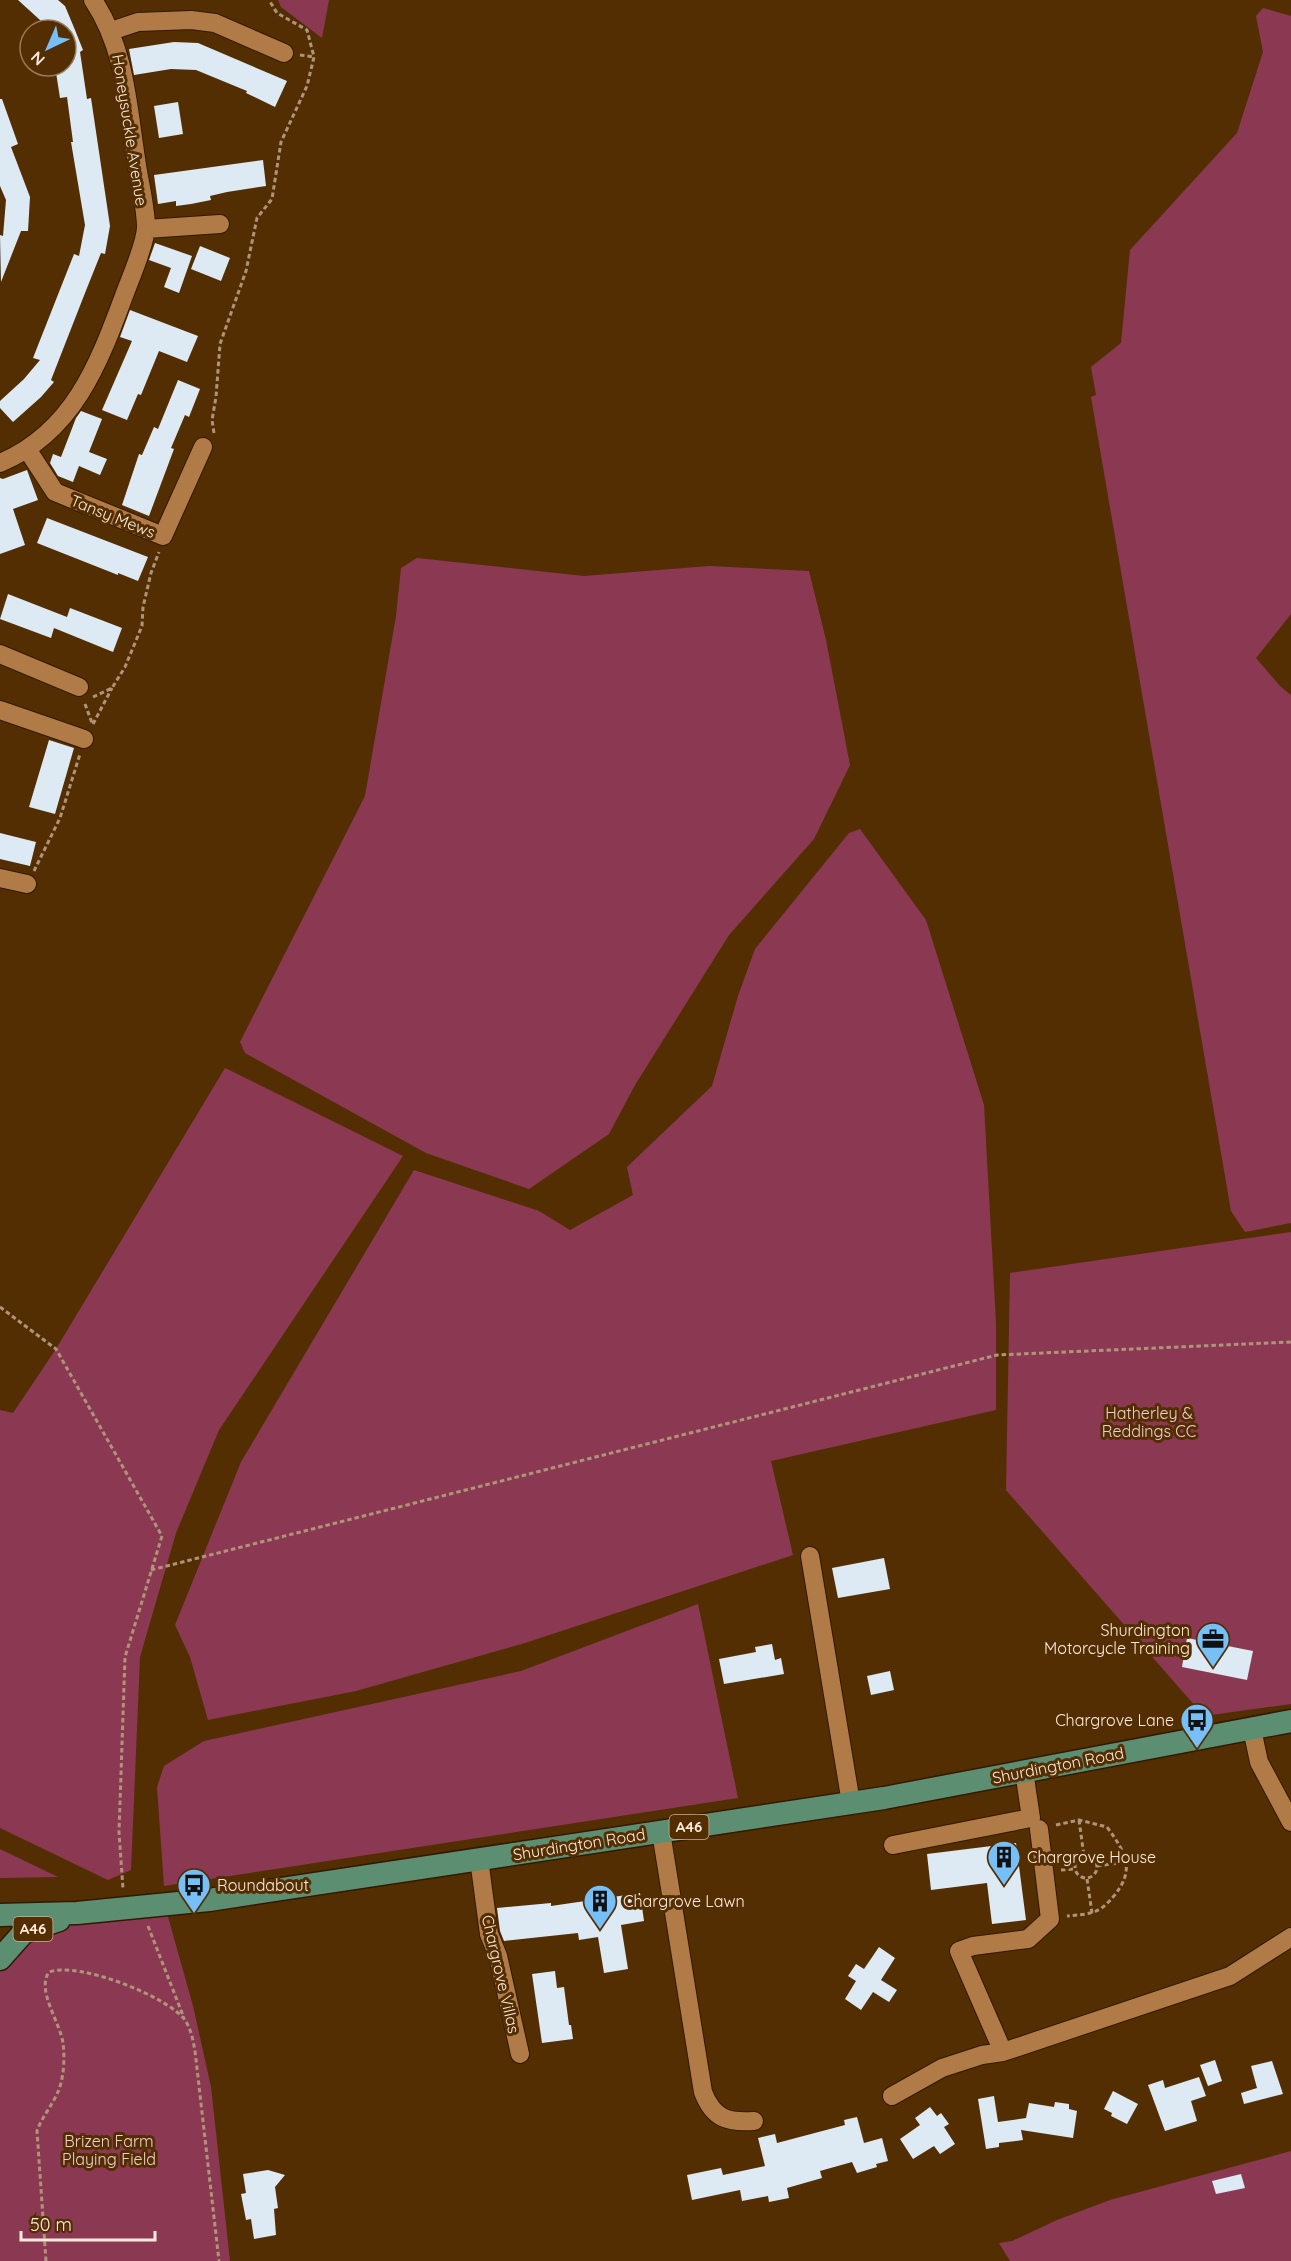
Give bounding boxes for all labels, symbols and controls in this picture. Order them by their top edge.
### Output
north arrow [18,18,78,78]
text: N [26,48,49,70]
street label: Honeysuckle Avenue [108,53,152,207]
street label: Tansy Mews [68,490,158,542]
park label: Hatherley & Reddings CC [1102,1403,1196,1441]
place label: Shurdington Motorcycle Training [1044,1620,1190,1658]
office icon: Shurdington Motorcycle Training [1195,1621,1231,1668]
bus stop icon: Chargrove Lane [1179,1702,1215,1749]
place label: Chargrove Lane [1055,1710,1174,1730]
street label: Shurdington Road [990,1742,1126,1788]
road number: A46 [670,1815,708,1839]
street label: Shurdington Road [511,1824,647,1864]
building icon: Chargrove House [986,1839,1022,1886]
place label: Chargrove House [1027,1847,1156,1867]
bus stop icon: Roundabout [176,1867,212,1914]
place label: Roundabout [217,1875,309,1895]
building icon: Chargrove Lawn [582,1883,618,1930]
place label: Chargrove Lawn [623,1891,745,1911]
street label: Chargrove Villas [478,1913,524,2035]
road number: A46 [14,1917,52,1941]
park label: Brizen Farm Playing Field [62,2131,156,2169]
scale bar [21,2204,154,2242]
text: 50 m [30,2213,72,2236]

